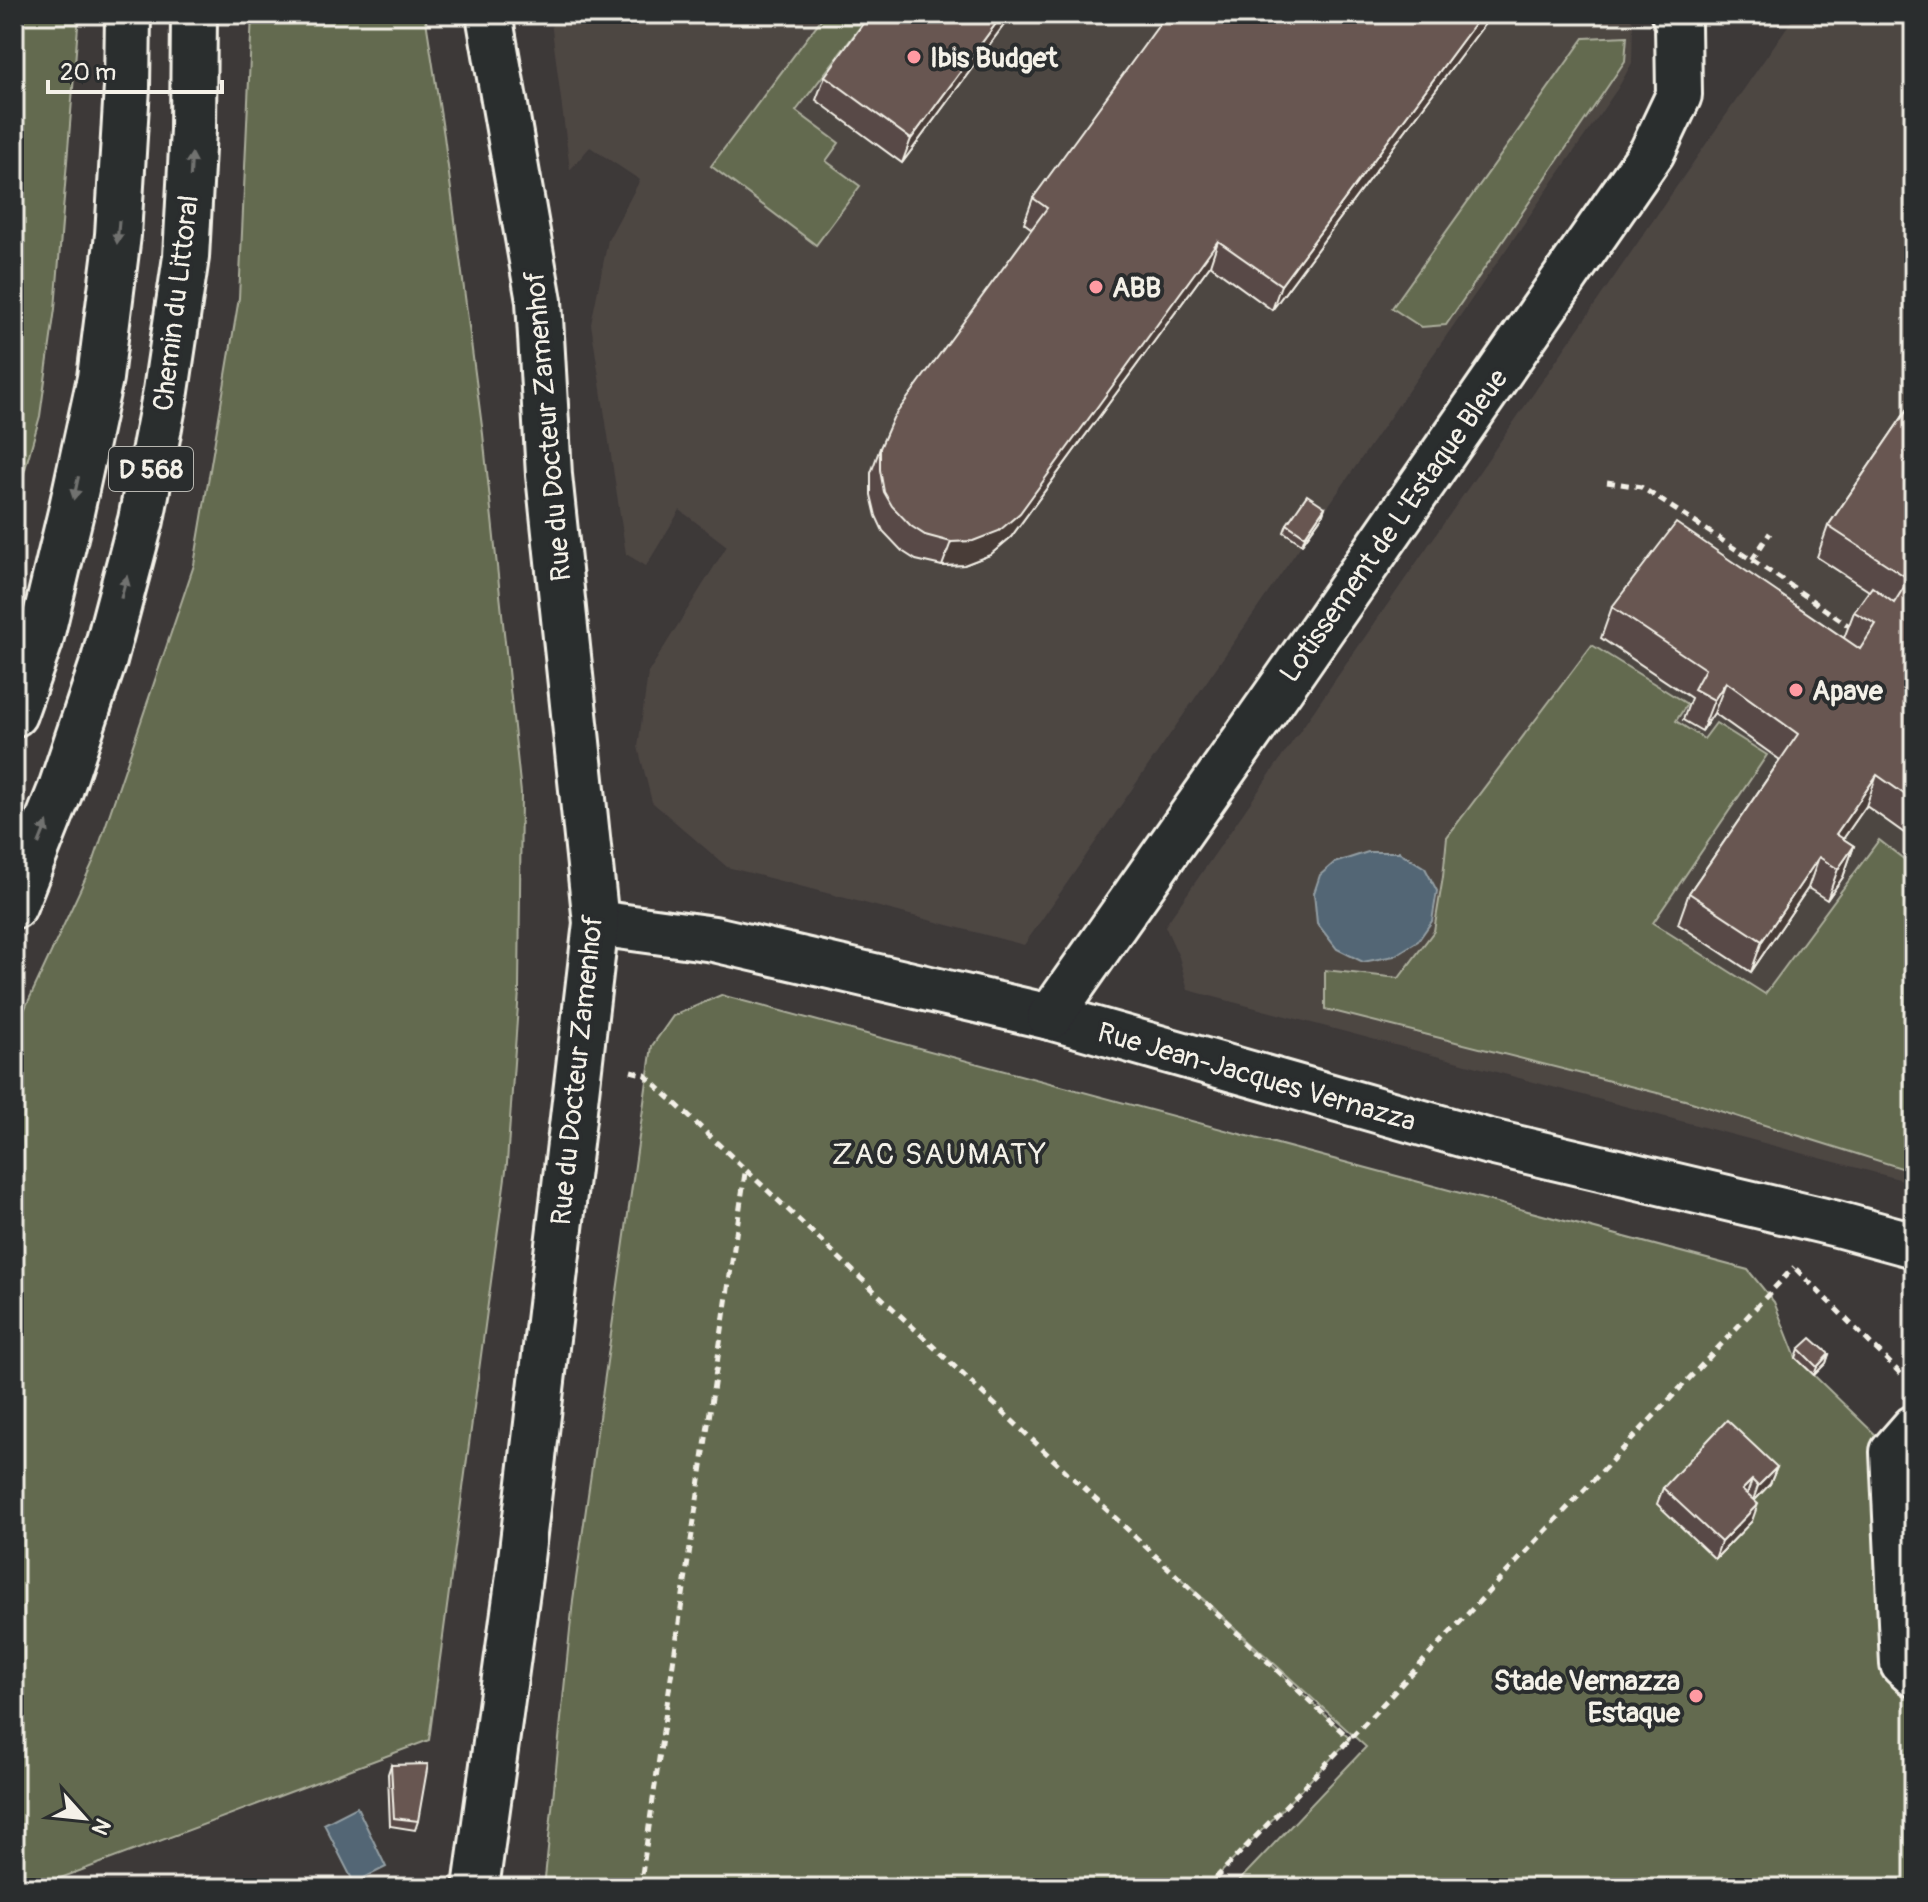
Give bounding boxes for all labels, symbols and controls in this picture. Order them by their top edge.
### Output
place label: Ibis Budget [930,41,1059,76]
scale bar [48,44,222,94]
marker: Ibis Budget [905,48,923,66]
text: 20 m [60,58,116,87]
one-way arrow [185,152,198,177]
street label: Chemin du Littoral [146,193,207,413]
one-way arrow [111,220,124,245]
street label: Rue du Docteur Zamenhof [517,269,580,583]
place label: ABB [1112,271,1161,306]
marker: ABB [1087,278,1105,296]
street label: Lotissement de L'Estaque Bleue [1272,362,1516,689]
road number: D 568 [109,447,193,491]
one-way arrow [70,476,82,501]
one-way arrow [118,574,130,599]
place label: Apave [1812,674,1884,709]
marker: Apave [1787,681,1805,699]
one-way arrow [37,821,50,845]
street label: Rue du Docteur Zamenhof [544,913,611,1227]
street label: Rue Jean-Jacques Vernazza [1094,1015,1420,1140]
district label: ZAC SAUMATY [832,1136,1048,1173]
place label: Stade Vernazza Estaque [1494,1664,1681,1731]
marker: Stade Vernazza Estaque [1687,1687,1705,1705]
north arrow [44,1778,124,1858]
text: N [85,1814,117,1840]

